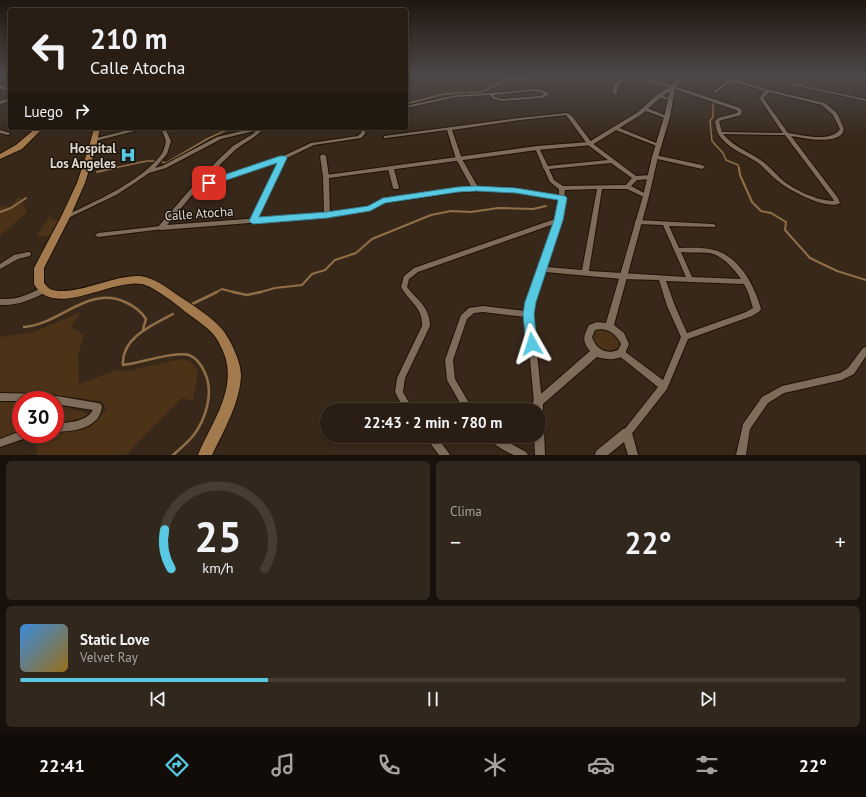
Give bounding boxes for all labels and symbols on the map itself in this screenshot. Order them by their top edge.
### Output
place label: Hospital Los Angeles [50,140,117,172]
hospital icon: Hospital Los Angeles [119,146,137,164]
pin [192,166,226,200]
street label: Calle Atocha [164,203,234,224]
position arrow [511,323,553,365]
speed limit sign: 30 [12,391,64,443]

